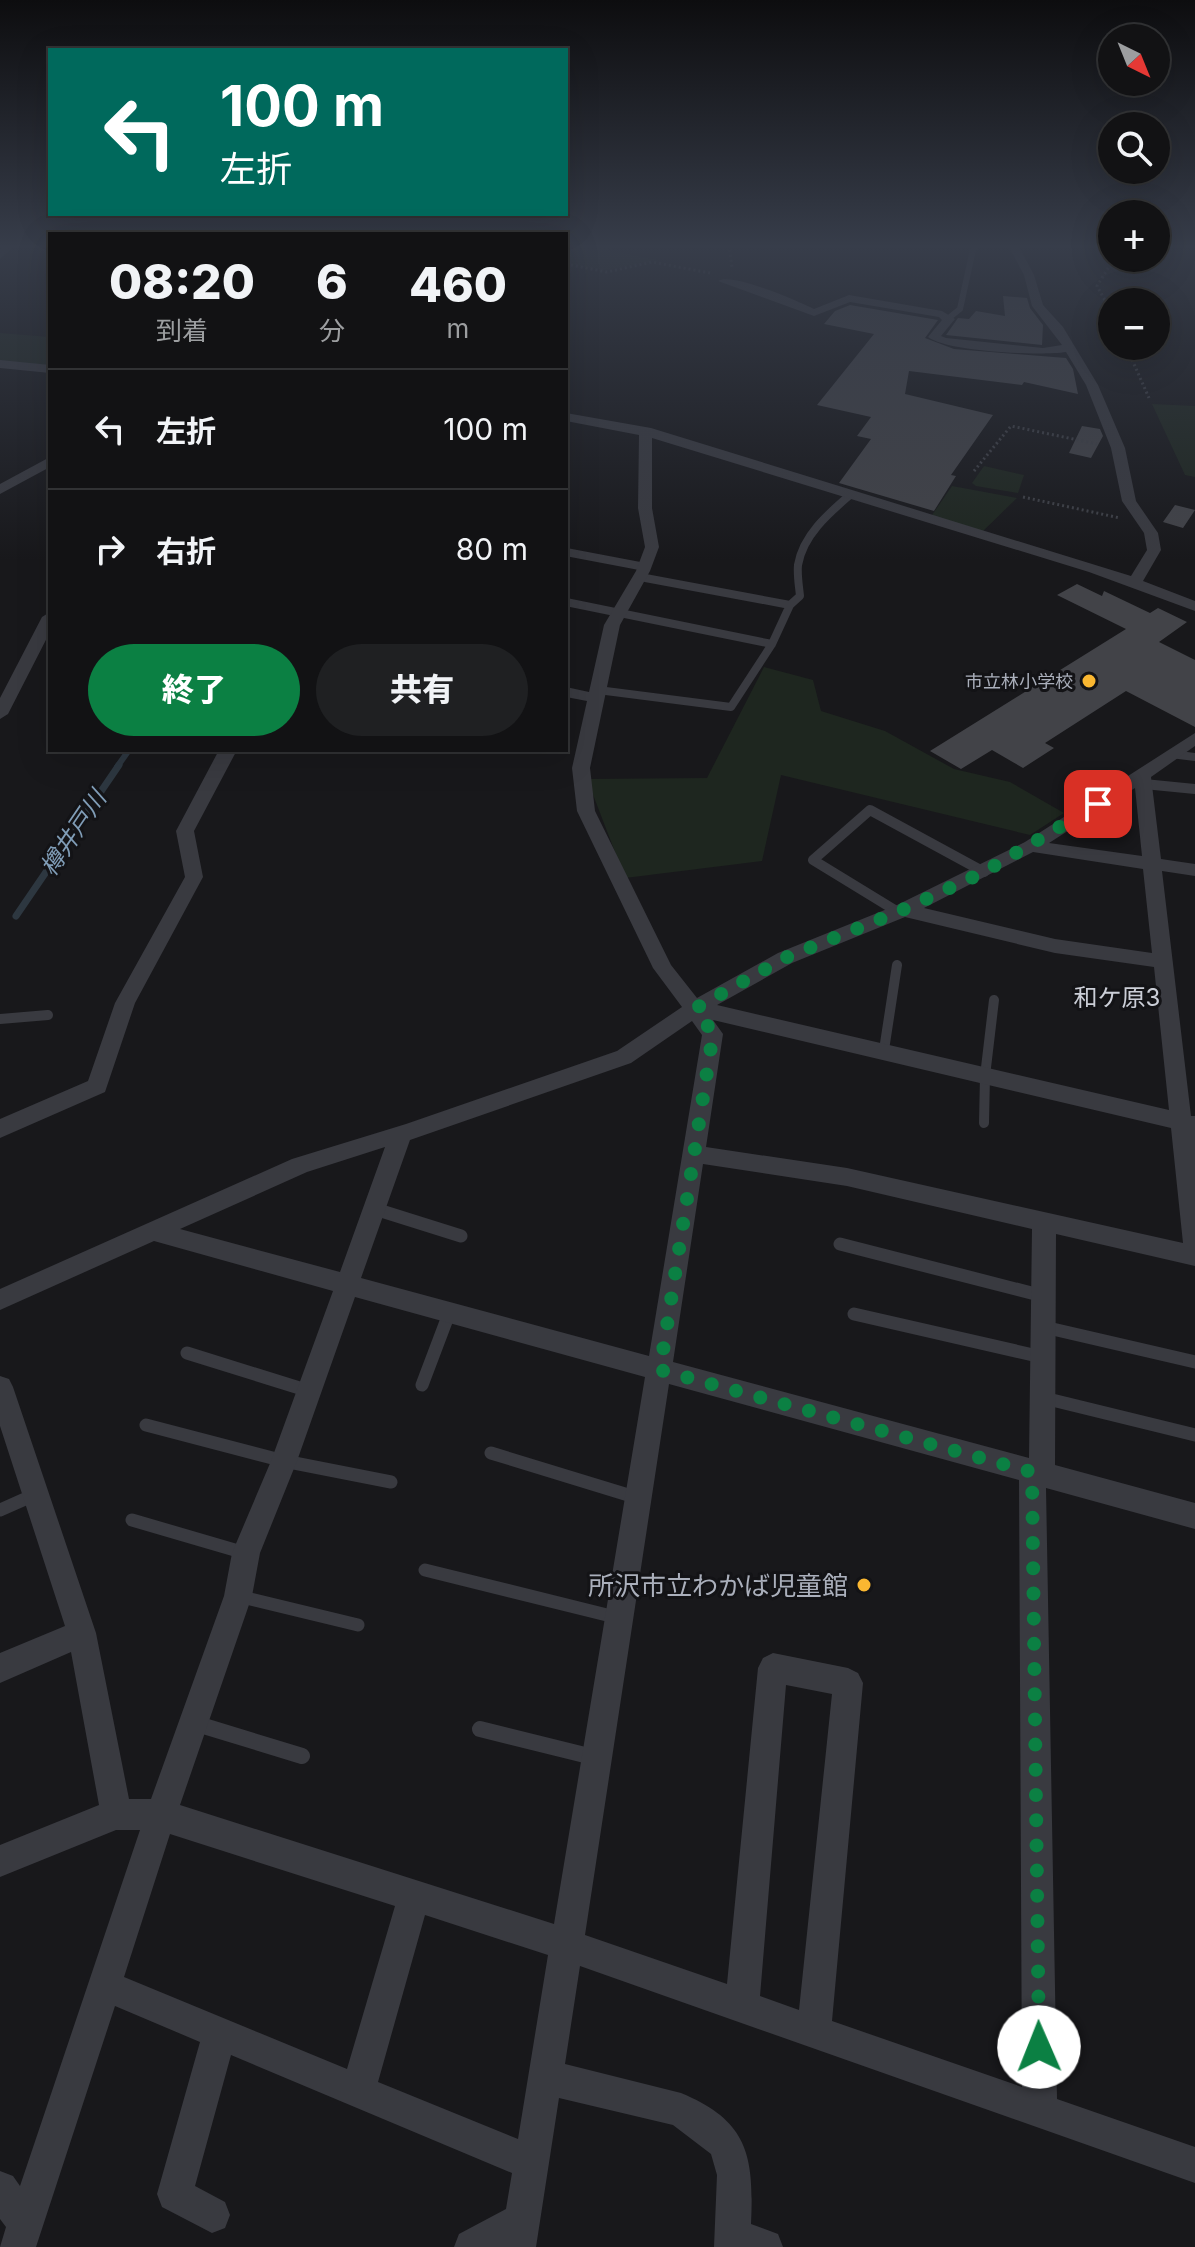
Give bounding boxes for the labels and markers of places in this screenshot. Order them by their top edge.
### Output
place label: 市立林小学校 [965,671,1073,692]
marker: 市立林小学校 [1080,672,1098,690]
pin [1064,770,1132,838]
place label: 所沢市立わかば児童館 [588,1570,848,1601]
marker: 所沢市立わかば児童館 [855,1576,873,1594]

